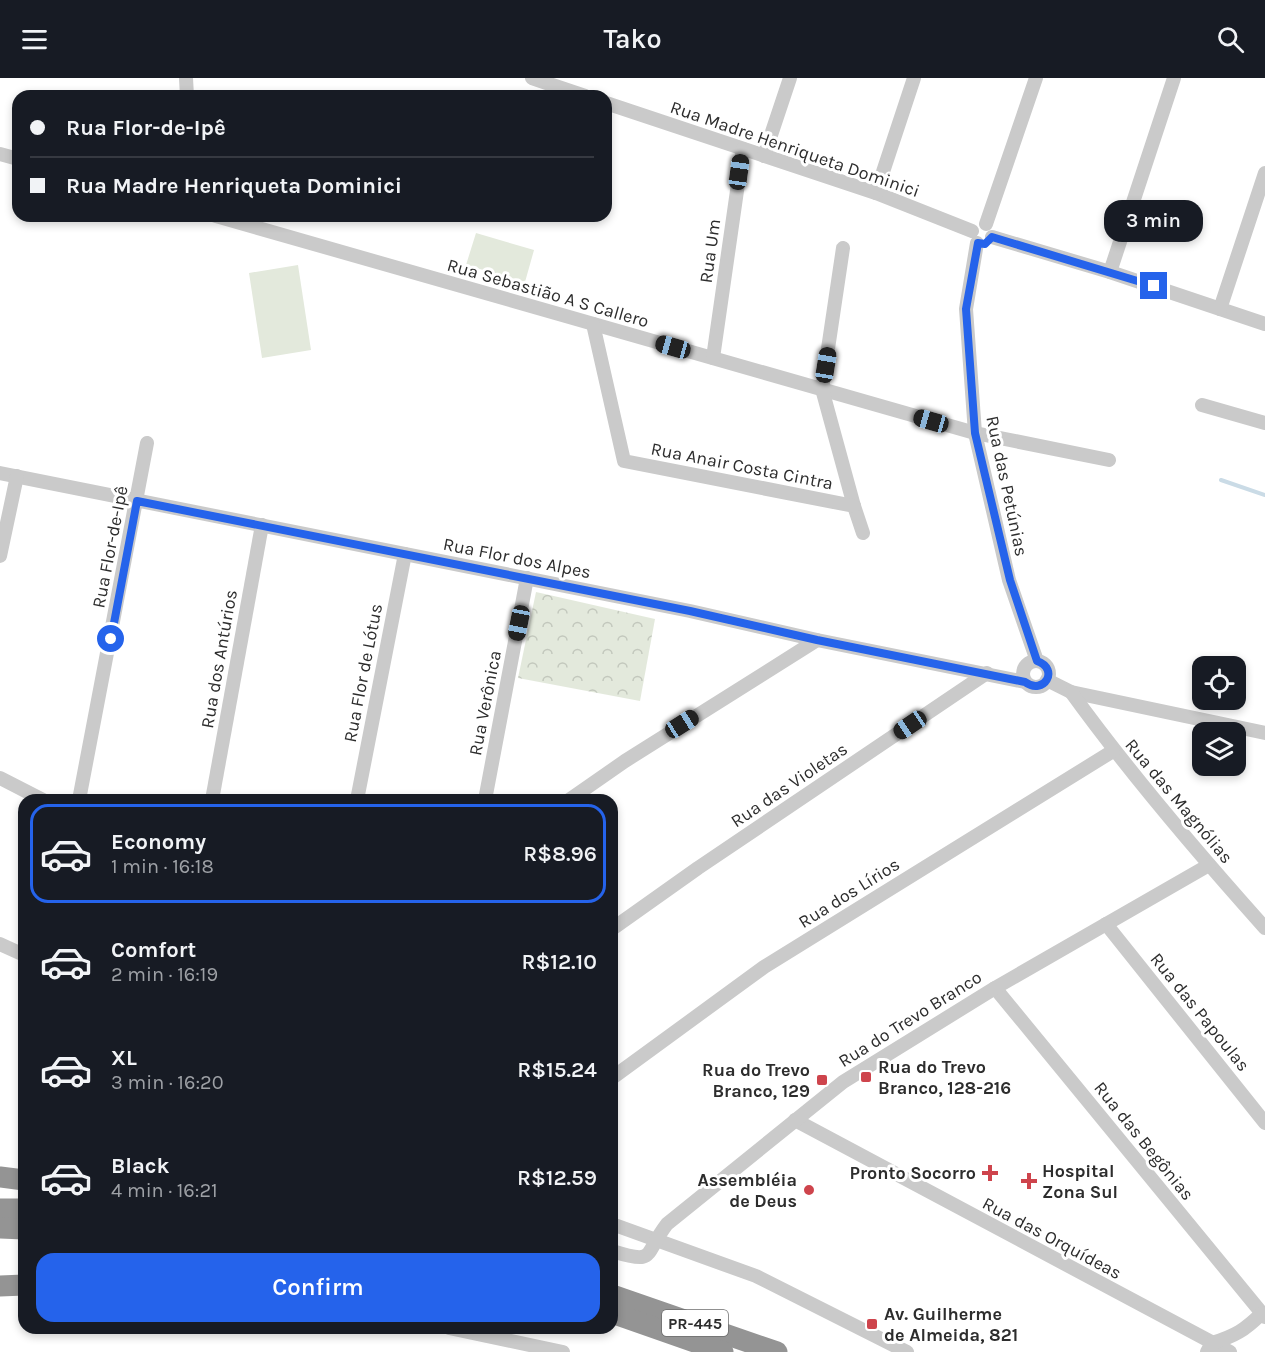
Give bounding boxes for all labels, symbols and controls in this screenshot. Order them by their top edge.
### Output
icon: menu [18,23,51,56]
text: Tako [603,23,662,55]
icon: search [1214,23,1247,56]
street label: Rua Madre Henriqueta Dominici [667,96,923,202]
text: Rua Flor-de-Ipê [66,115,226,141]
car [728,153,750,191]
text: Rua Madre Henriqueta Dominici [66,173,402,199]
callout: 3 min [1104,199,1204,241]
text: 3 min [1126,209,1181,232]
street label: Rua Um [695,217,725,285]
street label: Rua Sebastião A S Callero [445,254,651,332]
route end [1140,272,1167,299]
car [653,333,693,361]
car [814,346,838,384]
car [911,407,951,435]
street label: Rua das Petúnias [981,414,1033,558]
street label: Rua Anair Costa Cintra [649,438,835,494]
street label: Rua Flor-de-Ipê [87,484,133,610]
street label: Rua Flor dos Alpes [441,533,593,583]
street label: Rua dos Antúrios [196,588,242,730]
street label: Rua Flor de Lótus [339,602,387,744]
car [507,604,531,642]
route start [97,625,124,652]
street label: Rua Verônica [464,649,506,757]
map controls [1192,656,1246,776]
button: locate [1192,656,1246,710]
car [662,707,702,741]
car [890,707,930,743]
button: layers [1192,722,1246,776]
street label: Rua das Magnólias [1120,734,1238,868]
street label: Rua das Violetas [726,738,852,832]
icon: car [39,827,93,881]
text: Economy [111,829,206,855]
text: R$8.96 [523,841,597,867]
street label: Rua dos Lírios [794,853,904,933]
text: 1 min · 16:18 [111,855,214,878]
icon: car [39,935,93,989]
text: Comfort [111,937,196,963]
street label: Rua das Papoulas [1146,948,1254,1076]
text: R$12.10 [521,949,597,975]
text: 2 min · 16:19 [111,963,218,986]
street label: Rua do Trevo Branco [834,966,986,1072]
icon: car [39,1043,93,1097]
text: XL [111,1045,137,1071]
place label: Rua do Trevo Branco, 128-216 [878,1056,1011,1099]
text: R$15.24 [517,1057,597,1083]
place label: Rua do Trevo Branco, 129 [702,1059,810,1102]
marker: Rua do Trevo Branco, 128-216 [859,1070,873,1084]
text: 3 min · 16:20 [111,1071,224,1094]
marker: Rua do Trevo Branco, 129 [815,1073,829,1087]
street label: Rua das Begônias [1089,1077,1199,1205]
icon: car [39,1151,93,1205]
text: Black [111,1153,170,1179]
place label: Hospital Zona Sul [1042,1160,1118,1203]
place label: Pronto Socorro [850,1162,976,1184]
marker: Pronto Socorro [981,1164,999,1182]
text: R$12.59 [517,1165,597,1191]
place label: Assembléia de Deus [698,1169,797,1212]
marker: Hospital Zona Sul [1020,1172,1038,1190]
text: 4 min · 16:21 [111,1179,218,1202]
marker: Assembléia de Deus [802,1183,816,1197]
street label: Rua das Orquídeas [979,1192,1125,1284]
button: Confirm [36,1253,600,1322]
place label: Av. Guilherme de Almeida, 821 [884,1303,1018,1346]
road number: PR-445 [662,1310,728,1336]
marker: Av. Guilherme de Almeida, 821 [865,1317,879,1331]

